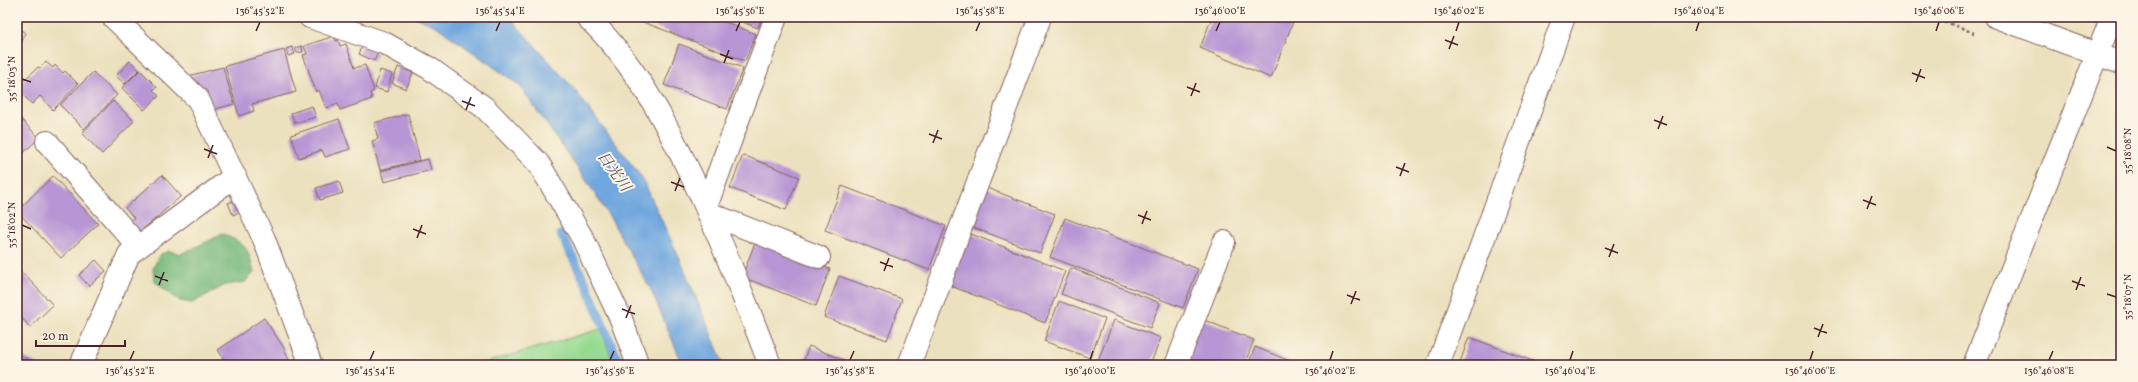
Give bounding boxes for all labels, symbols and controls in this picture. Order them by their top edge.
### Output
text: 136°45'52"E [236,4,284,18]
text: 136°45'54"E [475,4,525,18]
text: 136°45'56"E [716,4,764,18]
text: 136°45'58"E [956,4,1004,18]
text: 136°46'00"E [1194,4,1246,18]
text: 136°46'02"E [1434,4,1484,18]
text: 136°46'04"E [1674,4,1724,18]
text: 136°46'06"E [1914,4,1964,18]
text: 35°18'03"N [5,55,19,102]
text: 35°18'08"N [2121,127,2135,174]
water label: 日光川 [591,148,636,198]
text: 35°18'02"N [5,201,19,248]
text: 35°18'07"N [2121,273,2135,320]
scale bar [36,322,125,348]
text: 20 m [42,329,69,345]
text: 136°45'52"E [106,364,154,378]
text: 136°45'54"E [345,364,395,378]
text: 136°45'56"E [586,364,634,378]
text: 136°45'58"E [826,364,874,378]
text: 136°46'00"E [1064,364,1116,378]
text: 136°46'02"E [1305,364,1355,378]
text: 136°46'04"E [1545,364,1595,378]
text: 136°46'06"E [1785,364,1835,378]
text: 136°46'08"E [2024,364,2074,378]

